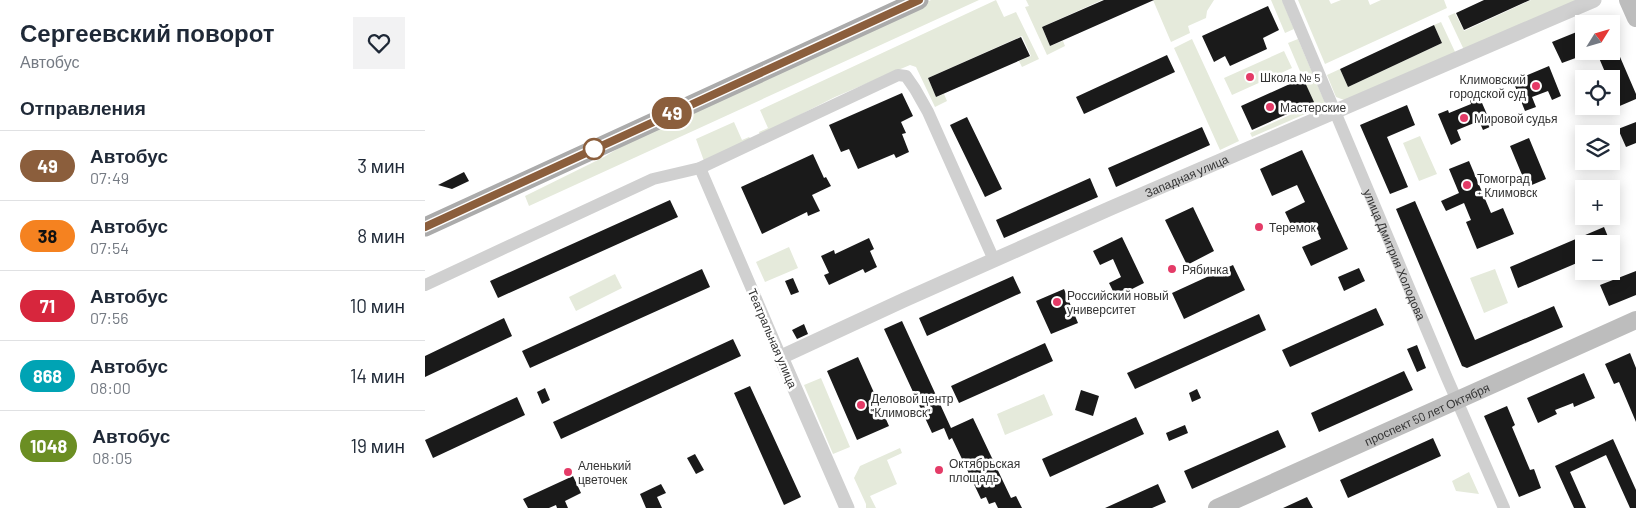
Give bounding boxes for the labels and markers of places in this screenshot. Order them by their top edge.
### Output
place label: Школа № 5 [1260,70,1320,84]
marker: Школа № 5 [1244,71,1256,83]
place label: Климовский городской суд [1449,72,1526,101]
marker: Климовский городской суд [1530,80,1542,92]
place label: Мастерские [1280,100,1346,115]
marker: Мастерские [1264,101,1276,113]
place label: Мировой судья [1474,111,1557,126]
marker: Мировой судья [1458,112,1470,124]
unlabelled marker [583,138,605,160]
place label: Томоград - Климовск [1477,171,1538,199]
marker: Томоград - Климовск [1461,179,1473,191]
place label: Теремок [1269,220,1317,235]
marker: Теремок [1253,221,1265,233]
place label: Рябинка [1182,262,1229,276]
marker: Рябинка [1166,263,1178,275]
place label: Российский новый университет [1067,288,1169,317]
marker: Российский новый университет [1051,296,1063,308]
place label: Деловой центр "Климовск" [871,391,954,419]
marker: Деловой центр "Климовск" [855,399,867,411]
place label: Октябрьская площадь [949,456,1020,485]
place label: Аленький цветочек [578,458,631,487]
marker: Октябрьская площадь [933,464,945,476]
marker: Аленький цветочек [562,466,574,478]

